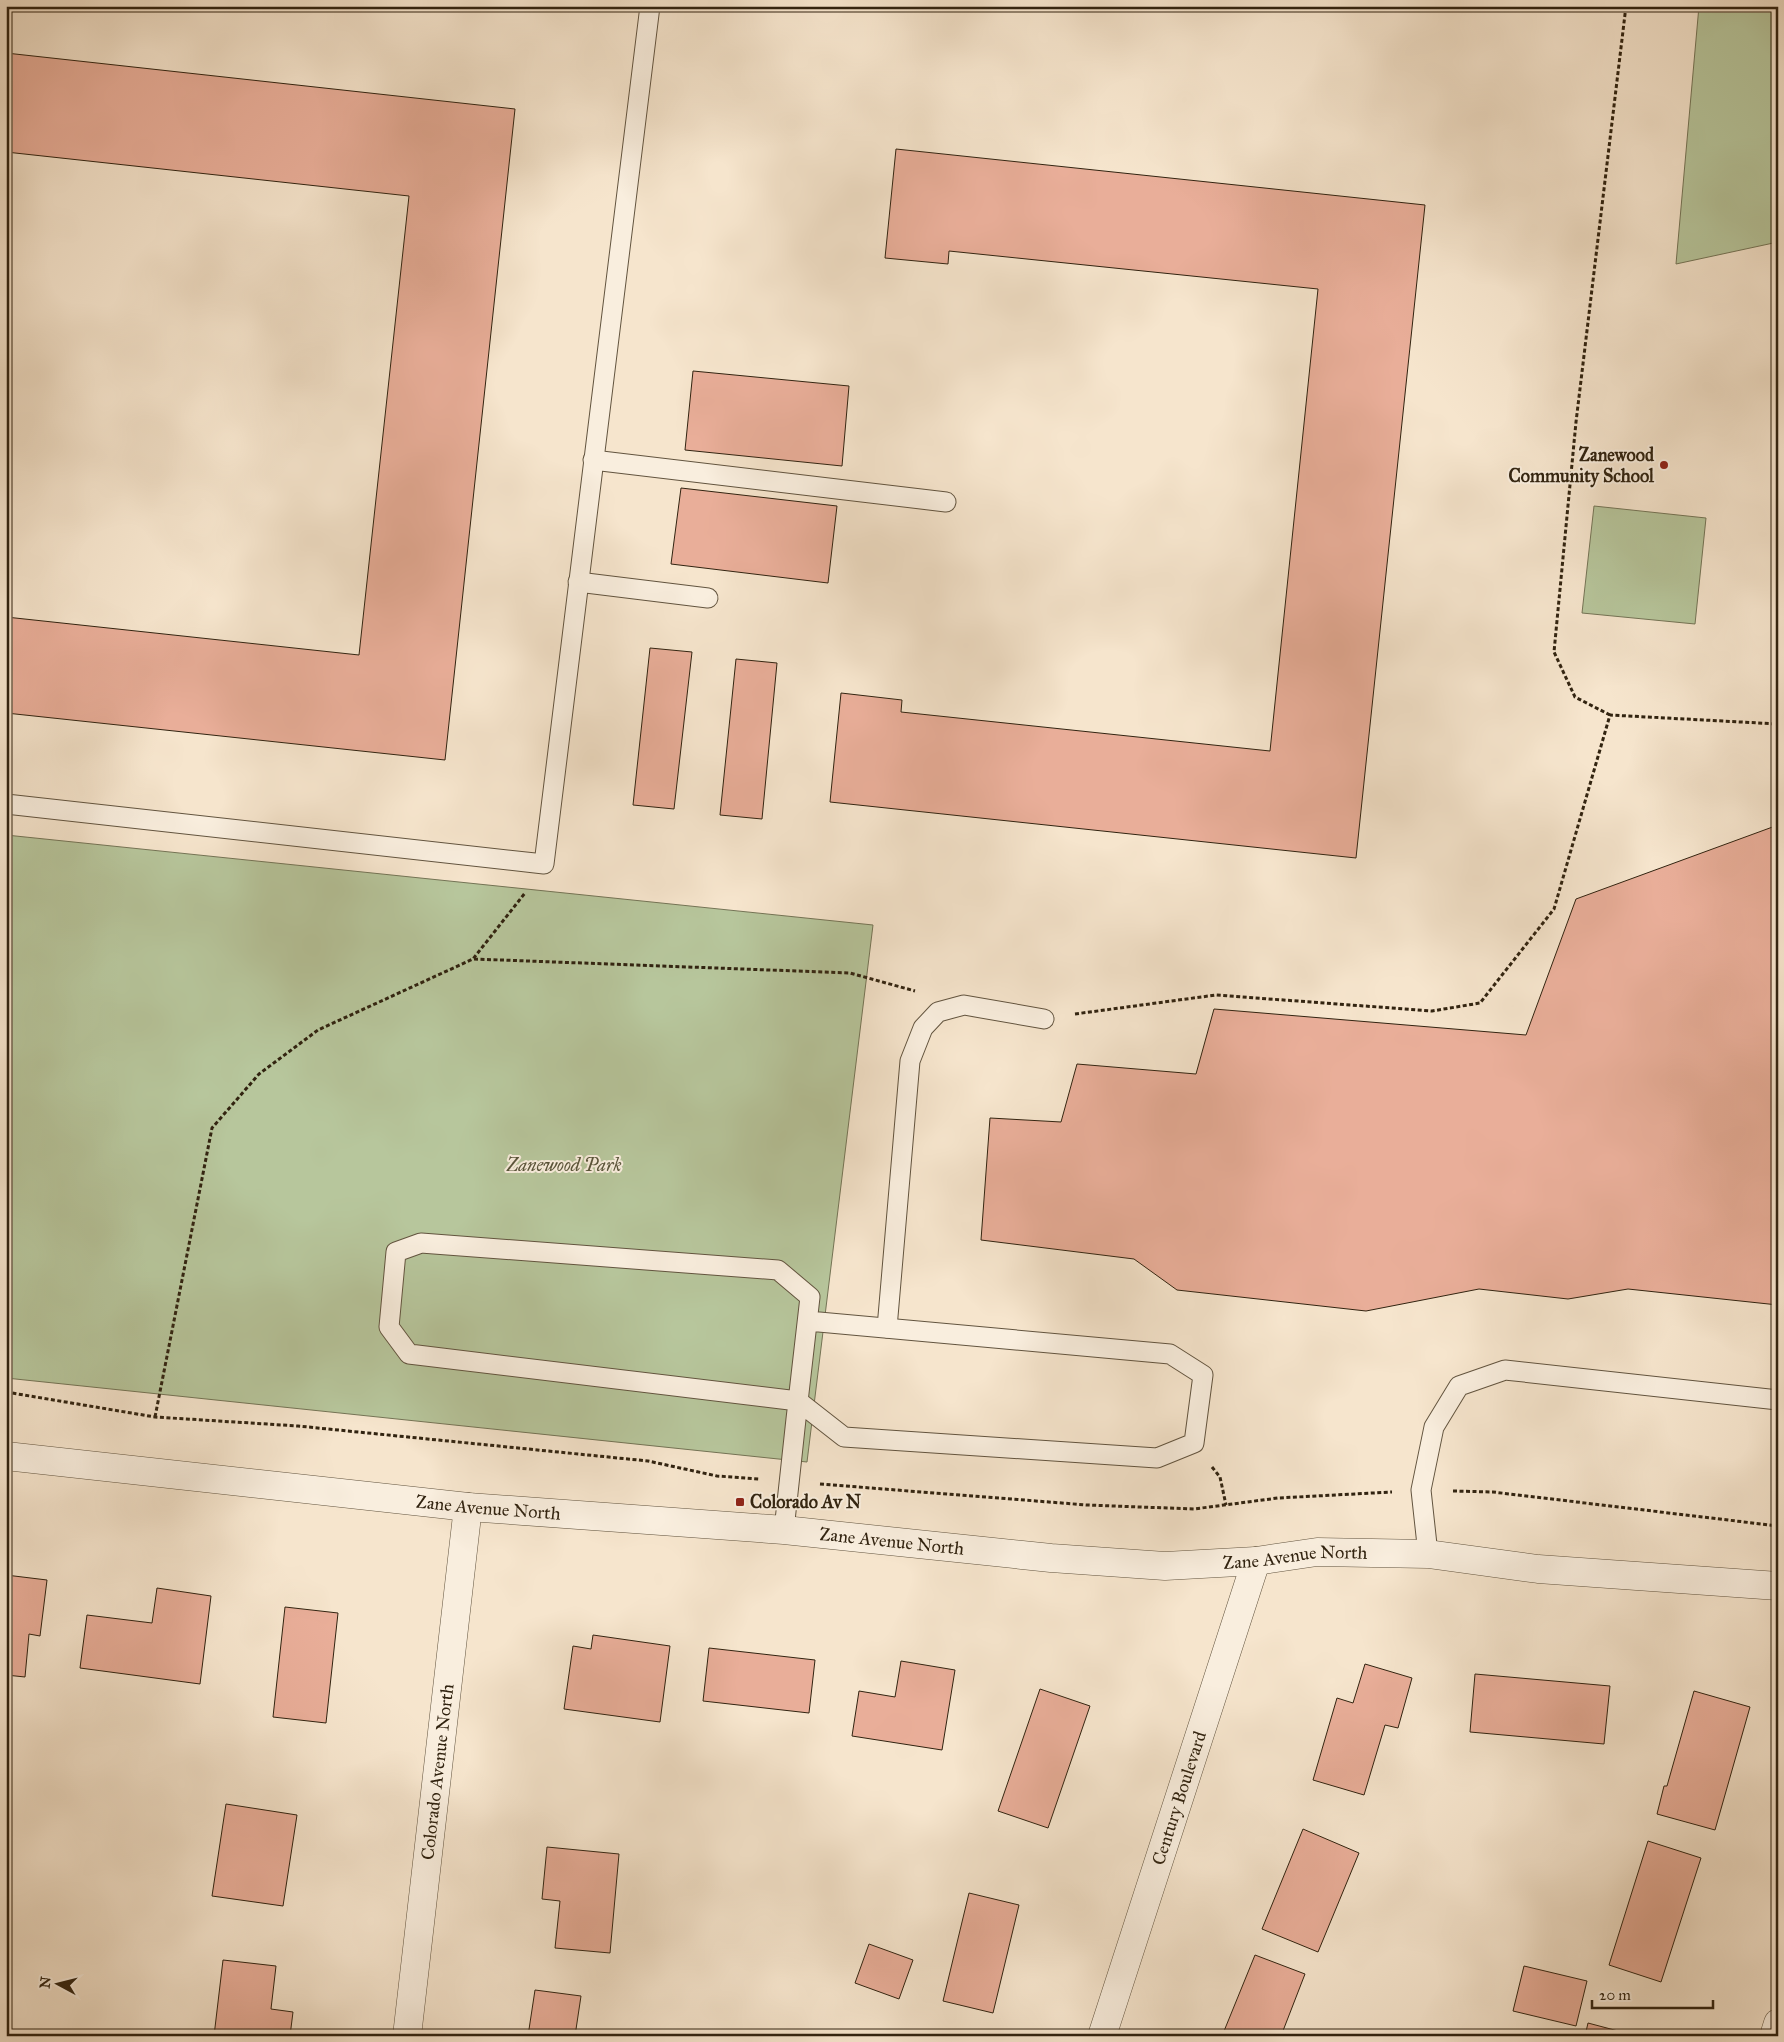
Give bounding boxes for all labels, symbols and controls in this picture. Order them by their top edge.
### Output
place label: Zanewood Community School [1508,444,1655,488]
marker: Zanewood Community School [1658,459,1670,471]
park label: Zanewood Park [506,1154,621,1176]
street label: Zane Avenue North [415,1490,561,1525]
place label: Colorado Av N [750,1491,862,1513]
marker: Colorado Av N [734,1496,746,1508]
street label: Zane Avenue North [818,1523,965,1560]
street label: Zane Avenue North [1222,1541,1368,1574]
street label: Colorado Avenue North [416,1683,459,1861]
street label: Century Boulevard [1147,1728,1211,1868]
north arrow [32,1960,82,2010]
text: N [36,1975,55,1989]
scale bar [1592,1977,1713,2009]
text: 20 m [1599,1986,1631,2004]

